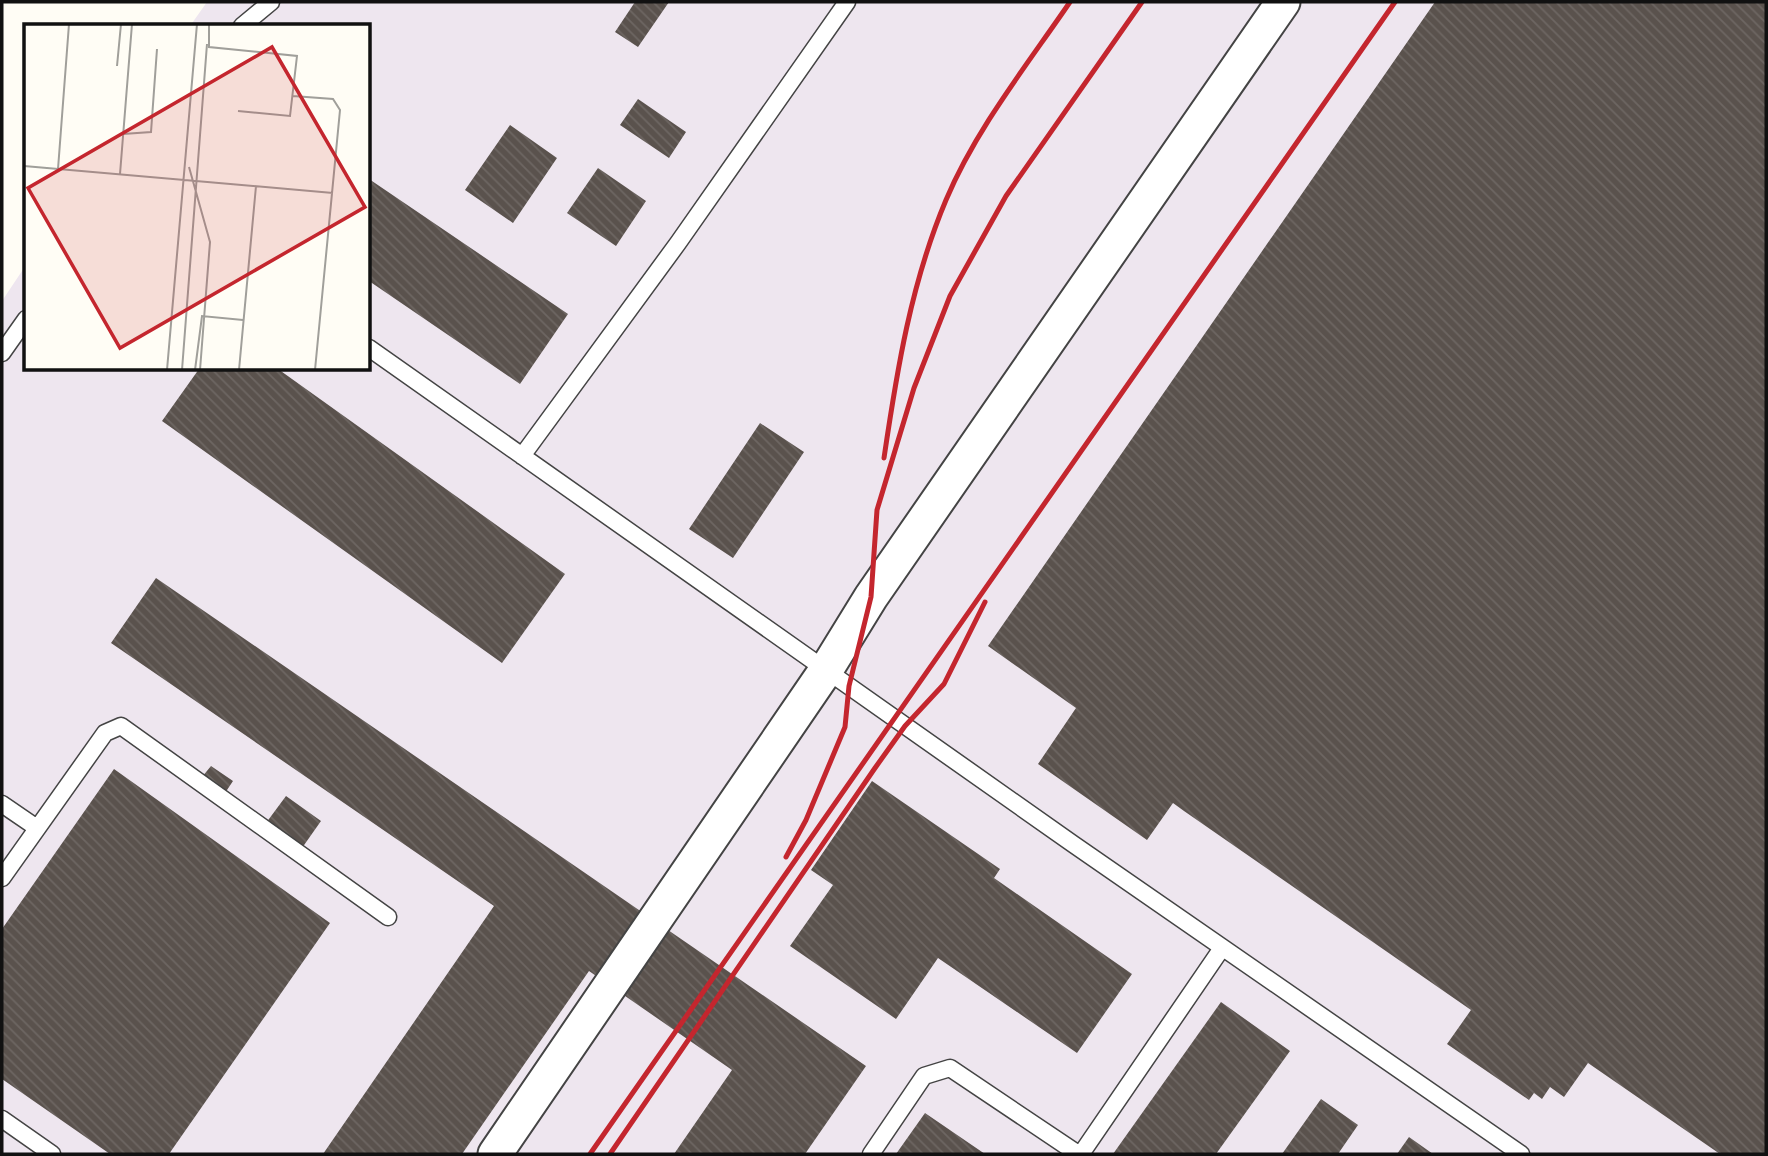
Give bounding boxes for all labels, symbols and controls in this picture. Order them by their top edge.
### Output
inset map [24,24,371,371]

